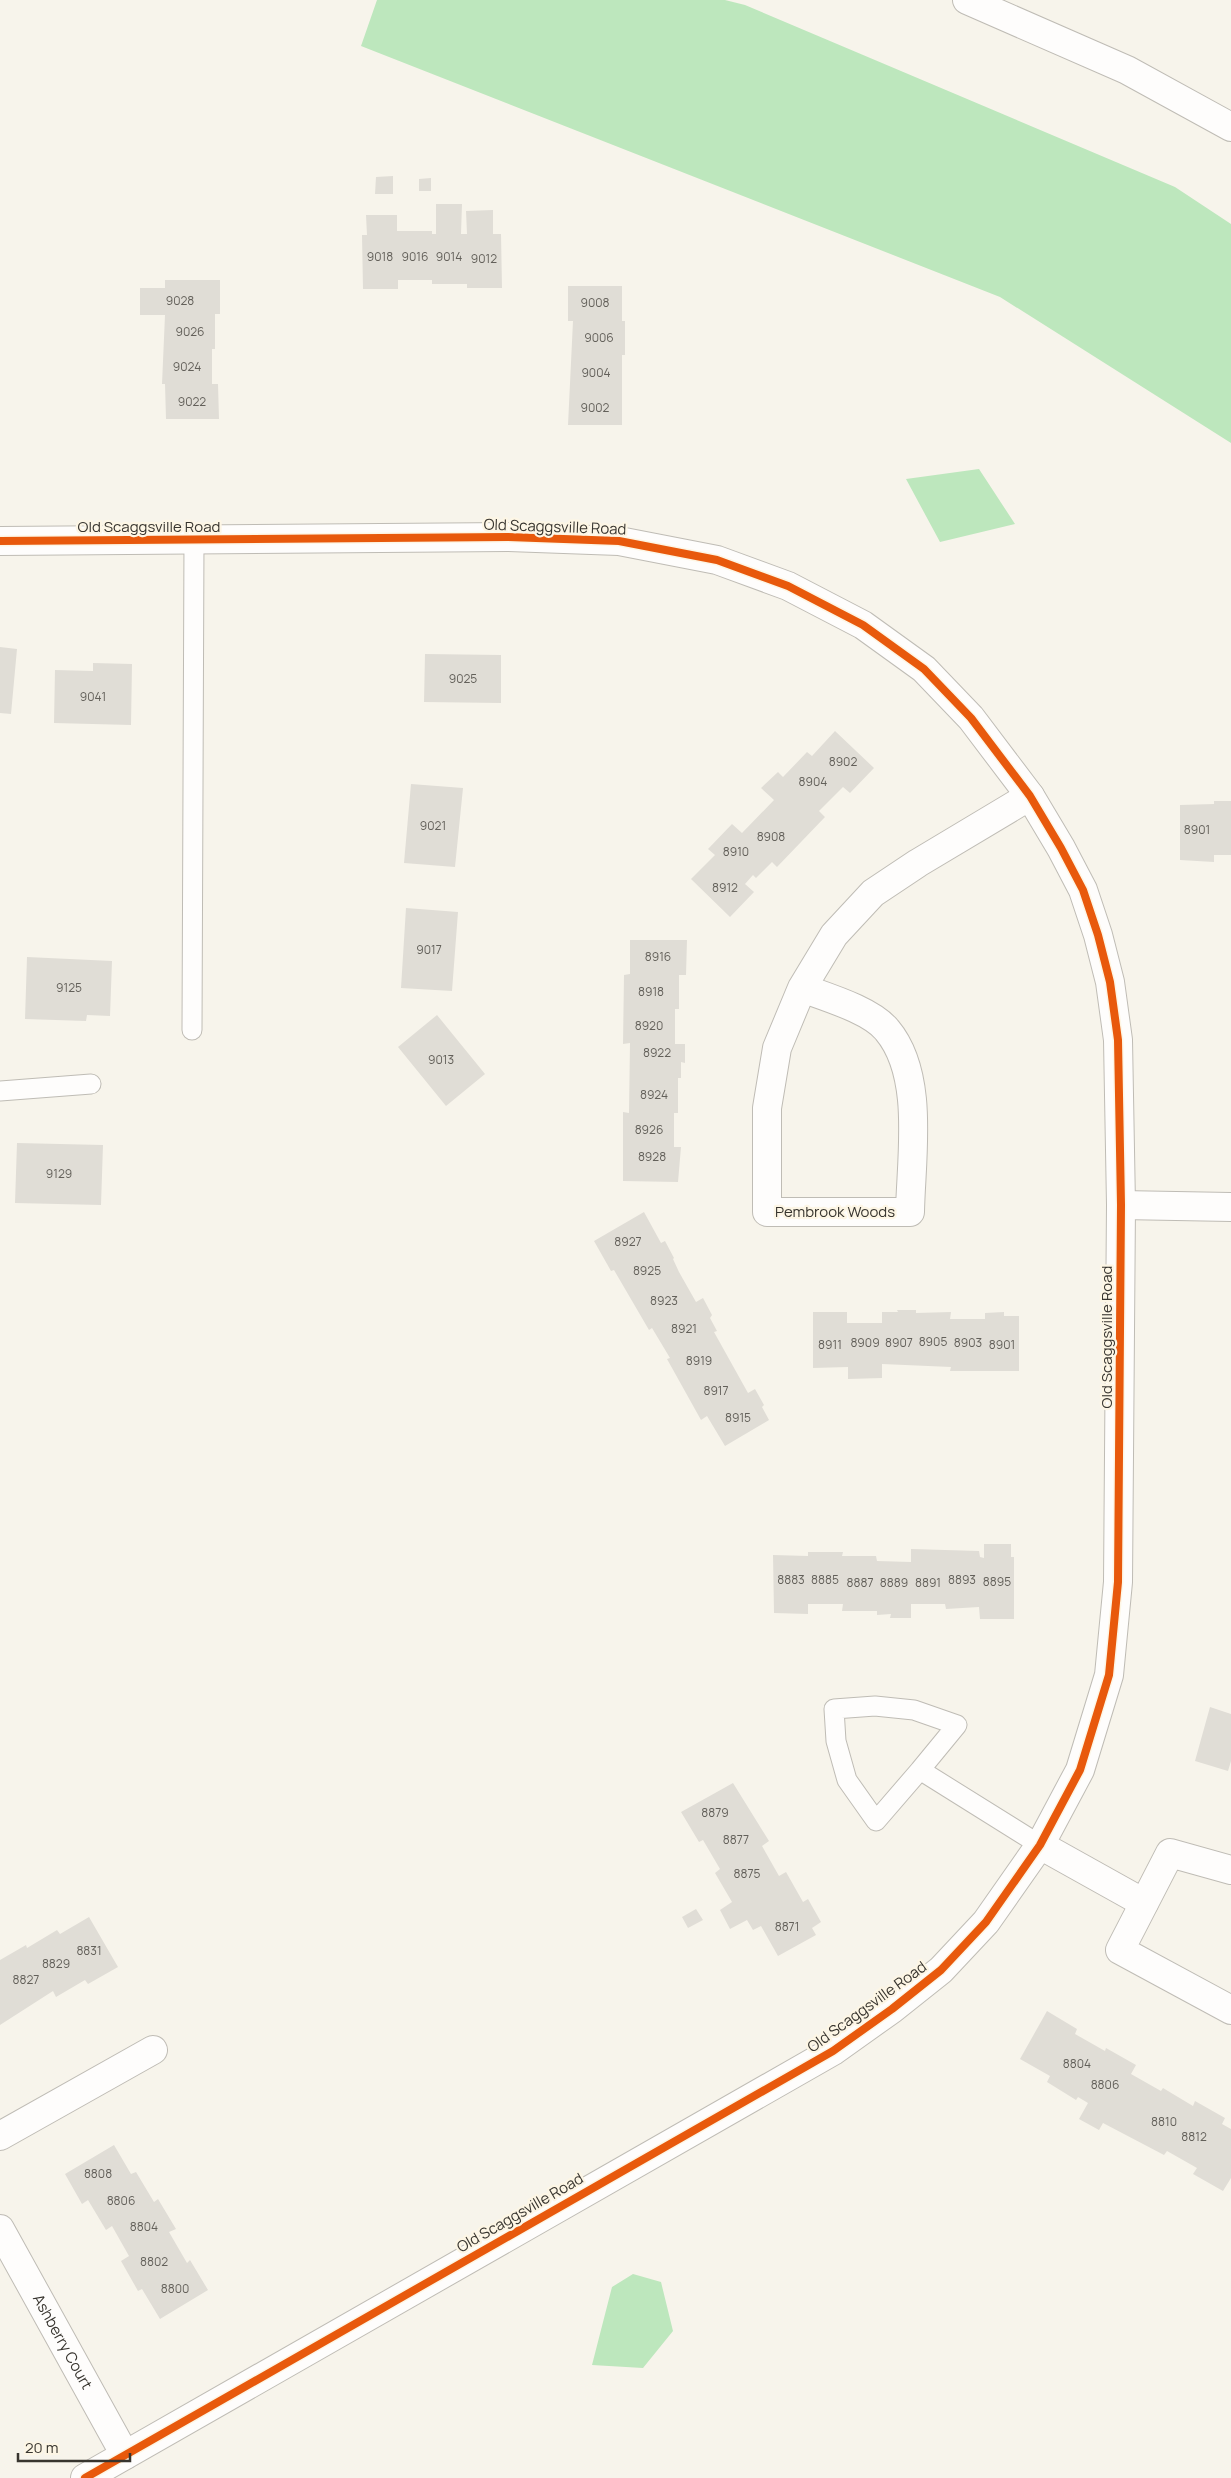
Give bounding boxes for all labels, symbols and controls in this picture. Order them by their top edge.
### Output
house number: 9018 [367,248,393,265]
house number: 9016 [402,248,428,265]
house number: 9014 [436,248,462,265]
house number: 9012 [471,250,497,267]
house number: 9028 [166,292,194,309]
house number: 9008 [580,294,610,311]
house number: 9026 [175,323,205,340]
house number: 9006 [584,329,614,346]
house number: 9024 [173,358,201,375]
house number: 9004 [581,364,611,381]
house number: 9022 [178,393,206,410]
house number: 9002 [581,399,610,416]
street label: Old Scaggsville Road [483,514,627,539]
street label: Old Scaggsville Road [78,516,220,537]
house number: 9025 [449,670,477,687]
house number: 9041 [80,688,106,705]
house number: 8902 [829,753,857,770]
house number: 8904 [799,773,827,790]
house number: 9021 [420,817,446,834]
house number: 8901 [1184,821,1210,838]
house number: 8908 [757,828,785,845]
house number: 8910 [723,843,749,860]
house number: 8912 [712,879,738,896]
house number: 9017 [416,941,442,958]
house number: 8916 [645,948,671,965]
house number: 9125 [56,979,82,996]
house number: 8918 [638,983,664,1000]
house number: 8920 [635,1017,663,1034]
house number: 8922 [643,1044,671,1061]
house number: 9013 [428,1051,454,1068]
house number: 8924 [640,1086,668,1103]
house number: 8926 [635,1121,663,1138]
house number: 8928 [638,1148,666,1165]
house number: 9129 [46,1165,72,1182]
street label: Pembrook Woods [775,1201,895,1222]
house number: 8927 [614,1233,642,1250]
house number: 8925 [633,1262,661,1279]
street label: Old Scaggsville Road [1096,1266,1117,1408]
house number: 8923 [650,1292,678,1309]
house number: 8921 [671,1320,697,1337]
house number: 8905 [919,1333,947,1350]
house number: 8909 [850,1334,880,1351]
house number: 8907 [885,1334,913,1351]
house number: 8903 [954,1334,982,1351]
house number: 8911 [818,1336,842,1353]
house number: 8901 [989,1336,1015,1353]
house number: 8919 [686,1352,712,1369]
house number: 8917 [703,1382,729,1399]
house number: 8915 [725,1409,751,1426]
house number: 8883 [777,1571,805,1588]
house number: 8885 [811,1571,839,1588]
house number: 8893 [948,1571,976,1588]
house number: 8895 [983,1573,1011,1590]
house number: 8887 [847,1574,873,1591]
house number: 8889 [880,1574,908,1591]
house number: 8891 [915,1574,941,1591]
house number: 8879 [701,1804,729,1821]
house number: 8877 [723,1831,749,1848]
house number: 8875 [734,1865,761,1882]
house number: 8871 [775,1918,799,1935]
house number: 8831 [76,1942,102,1959]
house number: 8829 [42,1955,70,1972]
street label: Old Scaggsville Road [803,1956,931,2057]
house number: 8827 [13,1971,39,1988]
house number: 8804 [1063,2055,1091,2072]
house number: 8806 [1091,2076,1119,2093]
house number: 8810 [1151,2113,1177,2130]
house number: 8812 [1181,2128,1207,2145]
house number: 8808 [84,2165,112,2182]
street label: Old Scaggsville Road [453,2168,587,2257]
house number: 8806 [107,2192,135,2209]
house number: 8804 [130,2218,158,2235]
house number: 8802 [140,2253,168,2270]
house number: 8800 [161,2280,189,2297]
street label: Ashberry Court [28,2290,98,2393]
scale bar [18,2430,130,2462]
text: 20 m [25,2437,58,2458]

